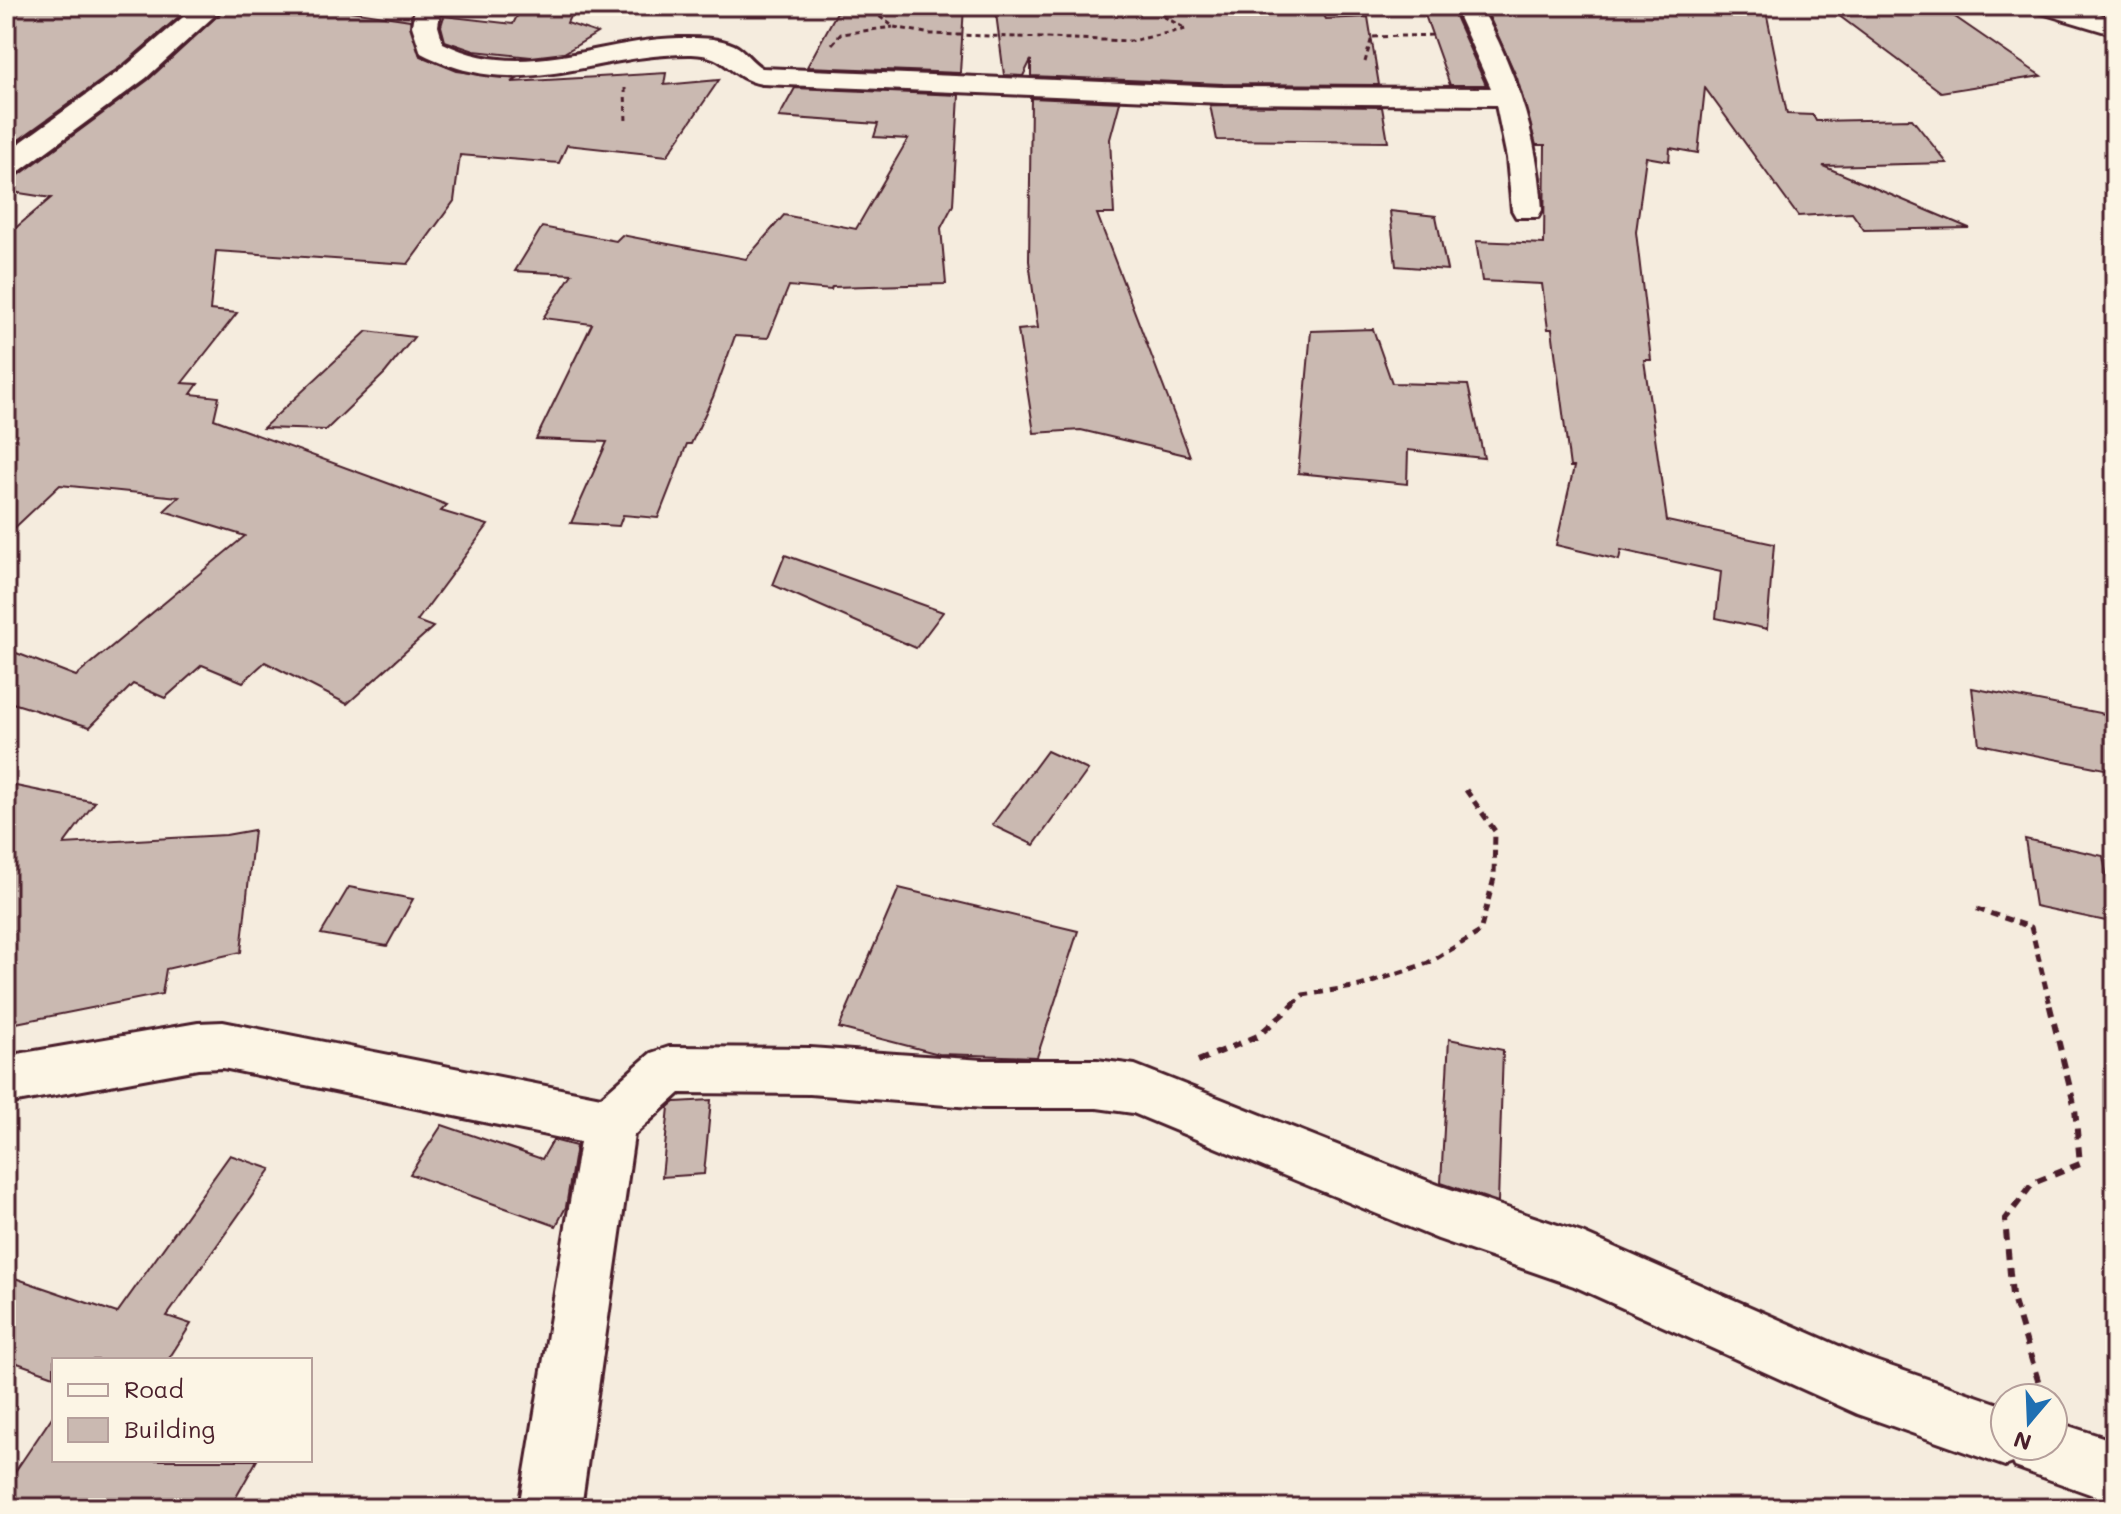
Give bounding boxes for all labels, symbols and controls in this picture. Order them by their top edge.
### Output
legend [52,1358,312,1462]
text: Road [124,1373,184,1404]
north arrow [1989,1382,2069,1462]
text: Building [124,1413,215,1444]
text: N [2010,1425,2035,1458]

